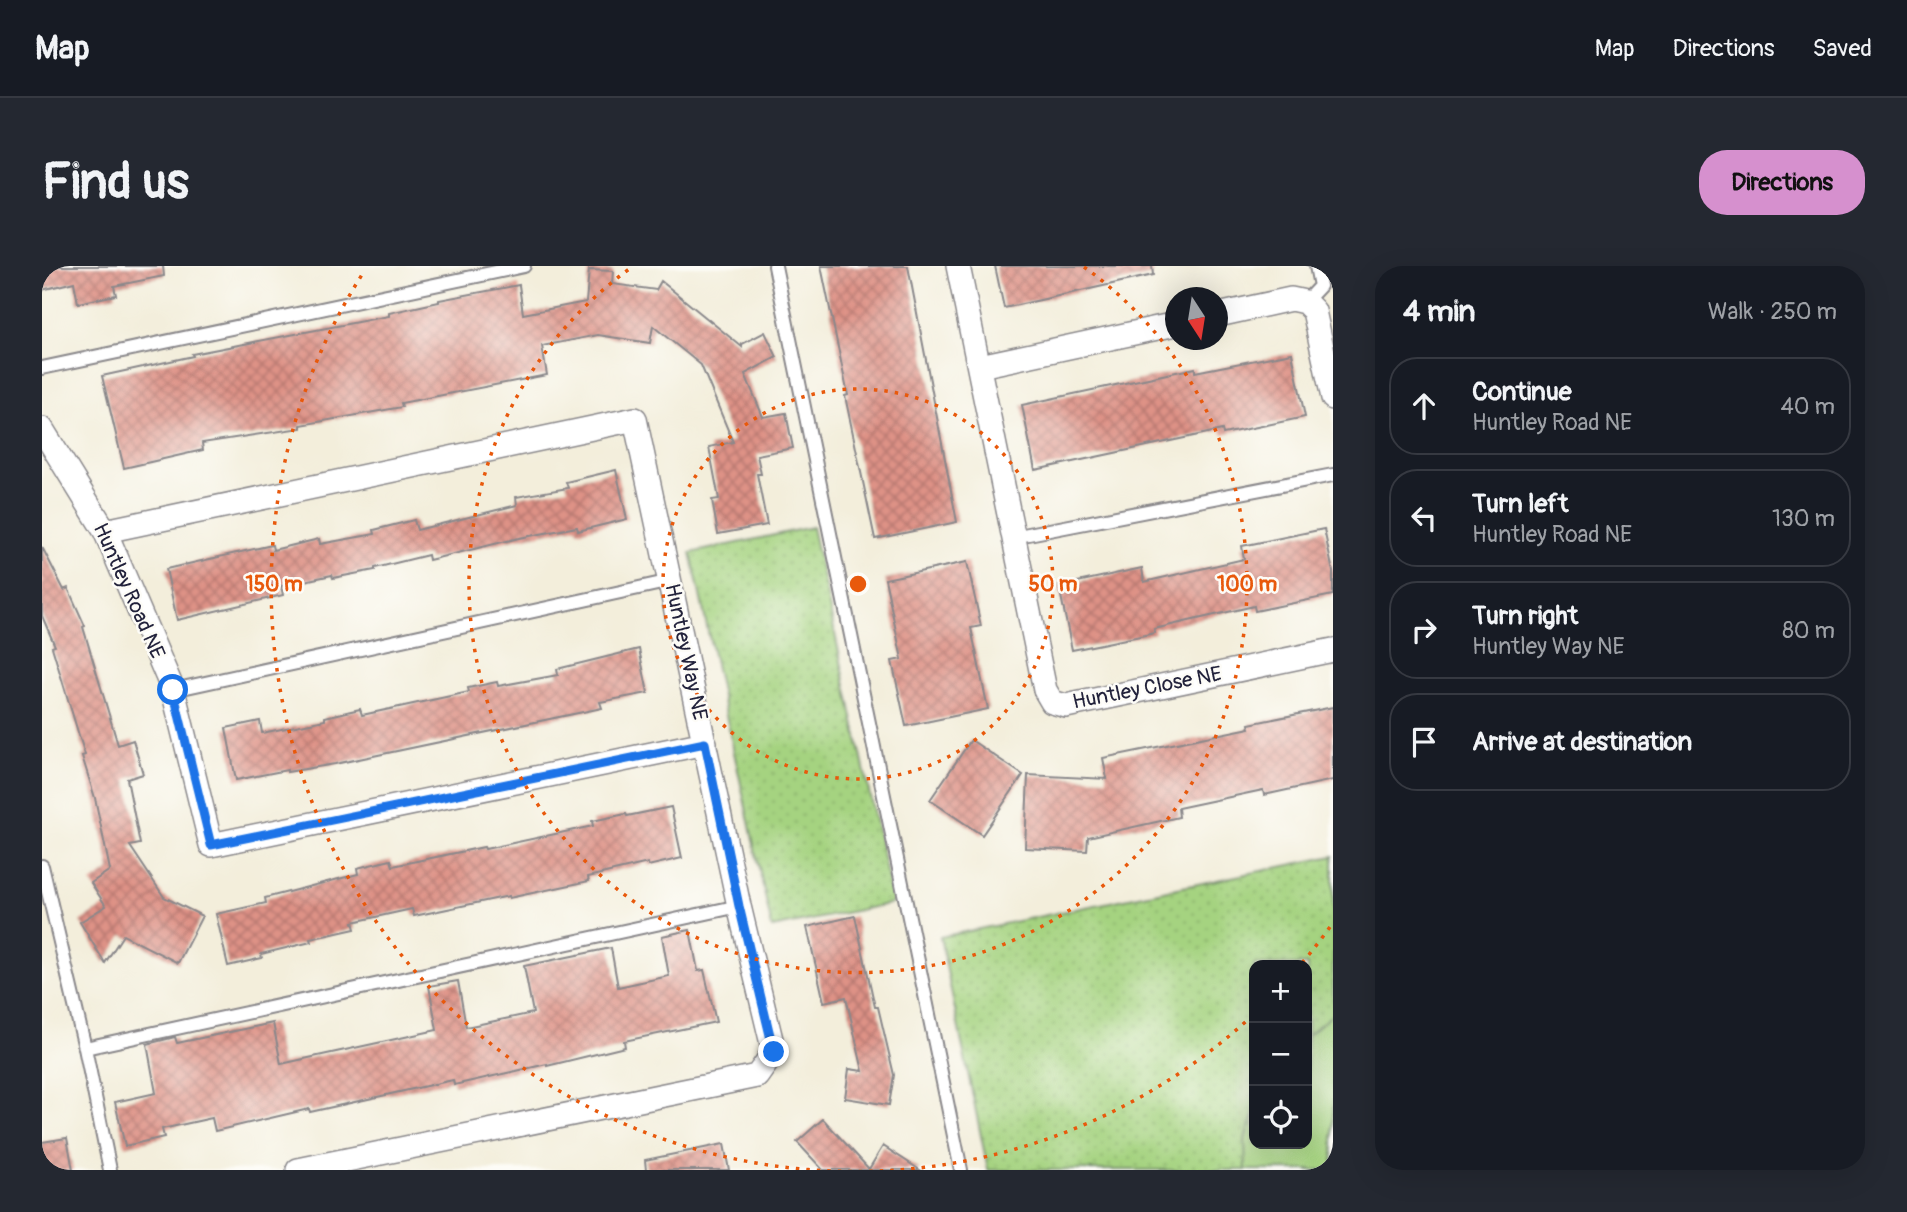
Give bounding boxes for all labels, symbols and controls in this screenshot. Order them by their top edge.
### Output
text: Map [35,28,90,69]
text: Map [1595,34,1635,63]
text: Directions [1673,34,1774,63]
text: Saved [1812,34,1872,63]
button: Directions [1699,150,1865,215]
text: Find us [42,152,189,213]
north arrow [1165,287,1228,350]
text: 4 min [1403,293,1476,330]
text: Walk · 250 m [1708,297,1837,326]
text: Continue [1472,376,1572,408]
icon: ahead [1405,387,1443,425]
text: 40 m [1781,392,1835,421]
text: Huntley Road NE [1472,408,1632,437]
text: Turn left [1472,488,1568,520]
icon: left [1405,499,1443,537]
text: 130 m [1772,504,1835,533]
street label: Huntley Road NE [87,519,171,663]
text: Huntley Road NE [1472,520,1632,549]
text: 150 m [245,571,303,598]
text: 50 m [1029,571,1078,598]
text: 100 m [1217,571,1277,598]
centre of rings [846,572,870,596]
street label: Huntley Way NE [658,581,714,723]
text: Turn right [1472,600,1578,632]
icon: right [1405,611,1443,649]
text: 80 m [1782,616,1835,645]
text: Huntley Way NE [1472,632,1624,661]
street label: Huntley Close NE [1070,660,1224,716]
route start [157,674,188,705]
icon: arrive [1405,723,1443,761]
text: Arrive at destination [1472,726,1692,758]
map controls [1249,960,1312,1149]
button: + [1249,960,1312,1023]
button: − [1249,1023,1312,1086]
route end [758,1036,789,1067]
button: locate [1249,1086,1312,1149]

